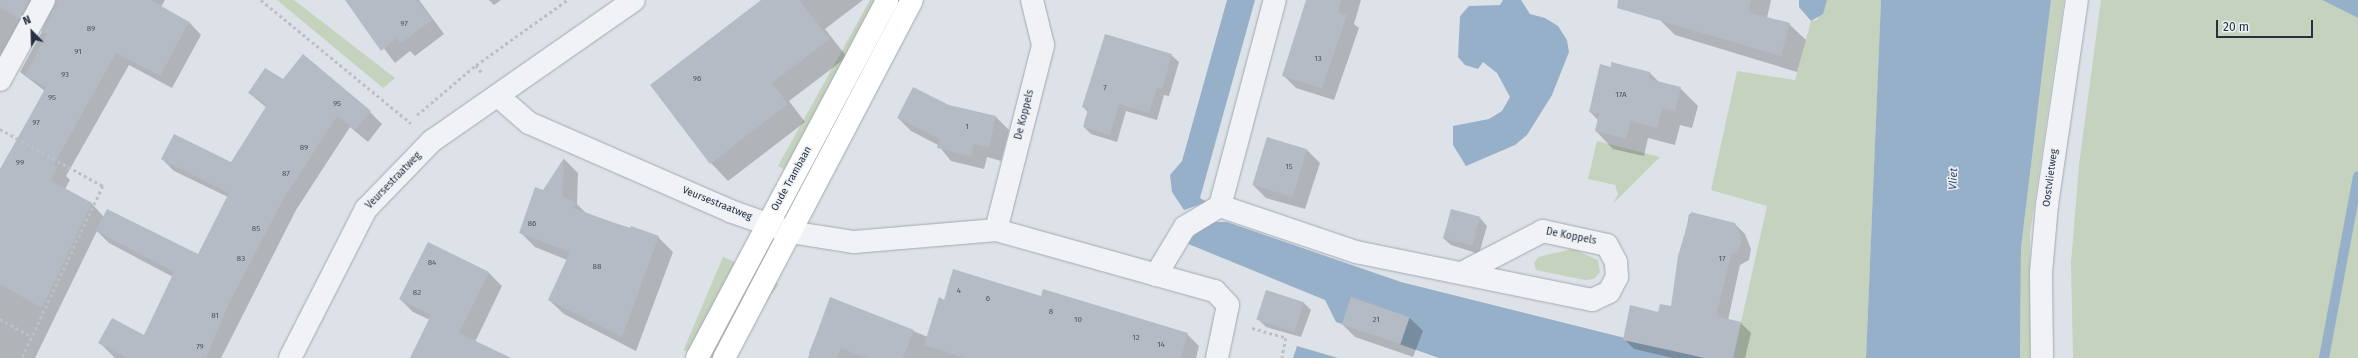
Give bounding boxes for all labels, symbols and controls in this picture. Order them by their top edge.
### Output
north arrow [12,12,52,52]
scale bar [2218,12,2315,38]
text: N [21,13,33,28]
house number: 97 [400,19,408,29]
text: 20 m [2223,20,2249,34]
house number: 89 [87,24,95,34]
house number: 91 [74,47,82,57]
house number: 13 [1314,54,1322,64]
house number: 93 [61,70,69,80]
house number: 96 [693,74,701,84]
house number: 7 [1103,83,1107,93]
street label: De Koppels [1013,89,1037,141]
house number: 17A [1615,90,1627,100]
house number: 95 [48,93,56,103]
house number: 95 [333,99,341,109]
house number: 97 [32,118,40,128]
house number: 1 [965,122,969,132]
house number: 89 [300,143,308,153]
street label: Oude Trambaan [769,145,815,213]
street label: Oostvlietweg [2041,148,2061,208]
street label: Veursestraatweg [364,150,424,212]
house number: 99 [16,158,24,168]
house number: 15 [1285,162,1293,172]
water label: Vliet [1947,168,1961,190]
house number: 87 [282,169,290,179]
street label: Veursestraatweg [680,184,754,224]
house number: 86 [528,219,536,229]
house number: 85 [252,224,260,234]
street label: De Koppels [1545,226,1597,248]
house number: 83 [237,254,245,264]
house number: 17 [1718,254,1726,264]
house number: 84 [428,258,436,268]
house number: 88 [593,262,601,272]
house number: 4 [957,286,961,296]
house number: 82 [413,288,421,298]
house number: 6 [986,294,990,304]
house number: 8 [1049,307,1053,317]
house number: 81 [211,311,219,321]
house number: 10 [1074,315,1082,325]
house number: 21 [1372,315,1380,325]
house number: 12 [1132,333,1140,343]
house number: 14 [1157,340,1165,350]
house number: 79 [196,342,204,352]

